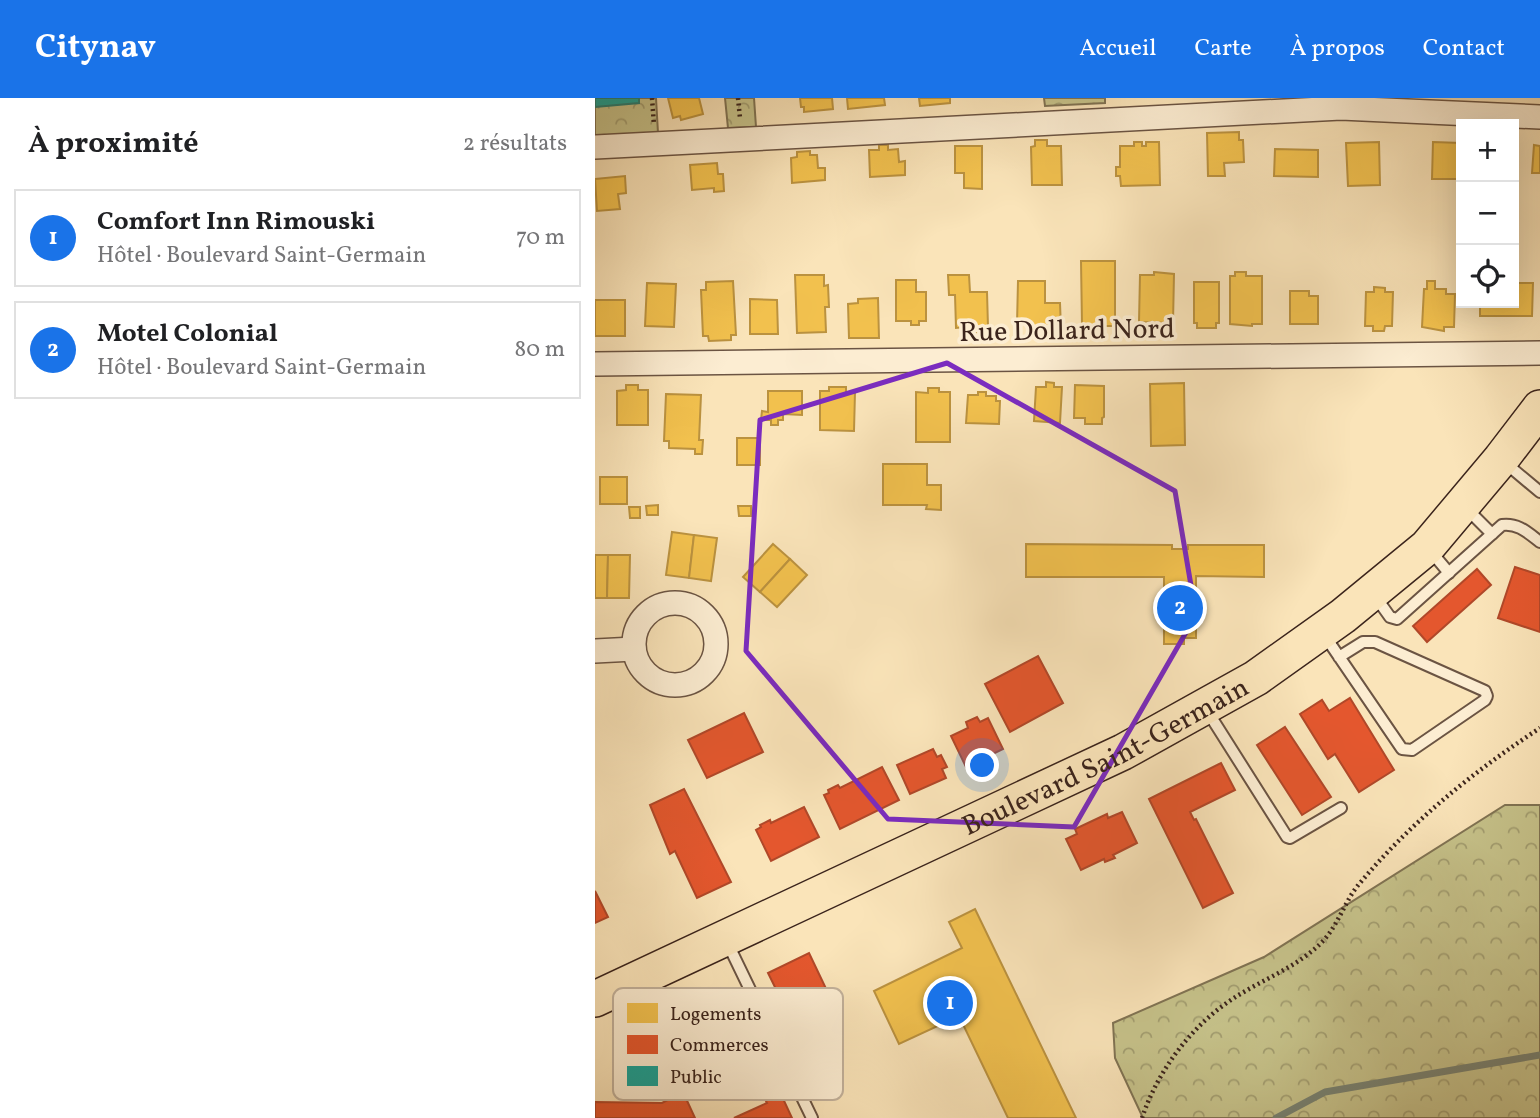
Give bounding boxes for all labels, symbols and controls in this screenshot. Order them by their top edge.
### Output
text: Citynav [35,26,156,72]
text: Accueil [1079,32,1156,66]
text: Carte [1194,32,1252,66]
text: À propos [1290,32,1385,66]
text: Contact [1423,32,1505,66]
map controls [1456,119,1519,308]
button: + [1456,119,1519,182]
text: À proximité [28,123,199,165]
text: 2 résultats [463,128,567,160]
button: − [1456,182,1519,245]
text: Comfort Inn Rimouski [97,204,375,240]
text: 1 [48,222,58,254]
text: 70 m [516,222,565,254]
text: Hôtel · Boulevard Saint-Germain [97,240,426,272]
button: locate [1456,245,1519,308]
street label: Rue Dollard Nord [959,310,1175,353]
text: Motel Colonial [97,316,278,352]
text: 2 [47,334,59,366]
text: 80 m [515,334,565,366]
text: Hôtel · Boulevard Saint-Germain [97,352,426,384]
pin: 2 [1157,582,1203,634]
street label: Boulevard Saint-Germain [956,669,1257,847]
your location [965,748,999,782]
pin: 1 [927,977,973,1029]
legend [613,988,843,1100]
text: Logements [670,1002,761,1028]
text: Commerces [670,1033,769,1059]
text: Public [670,1065,722,1091]

